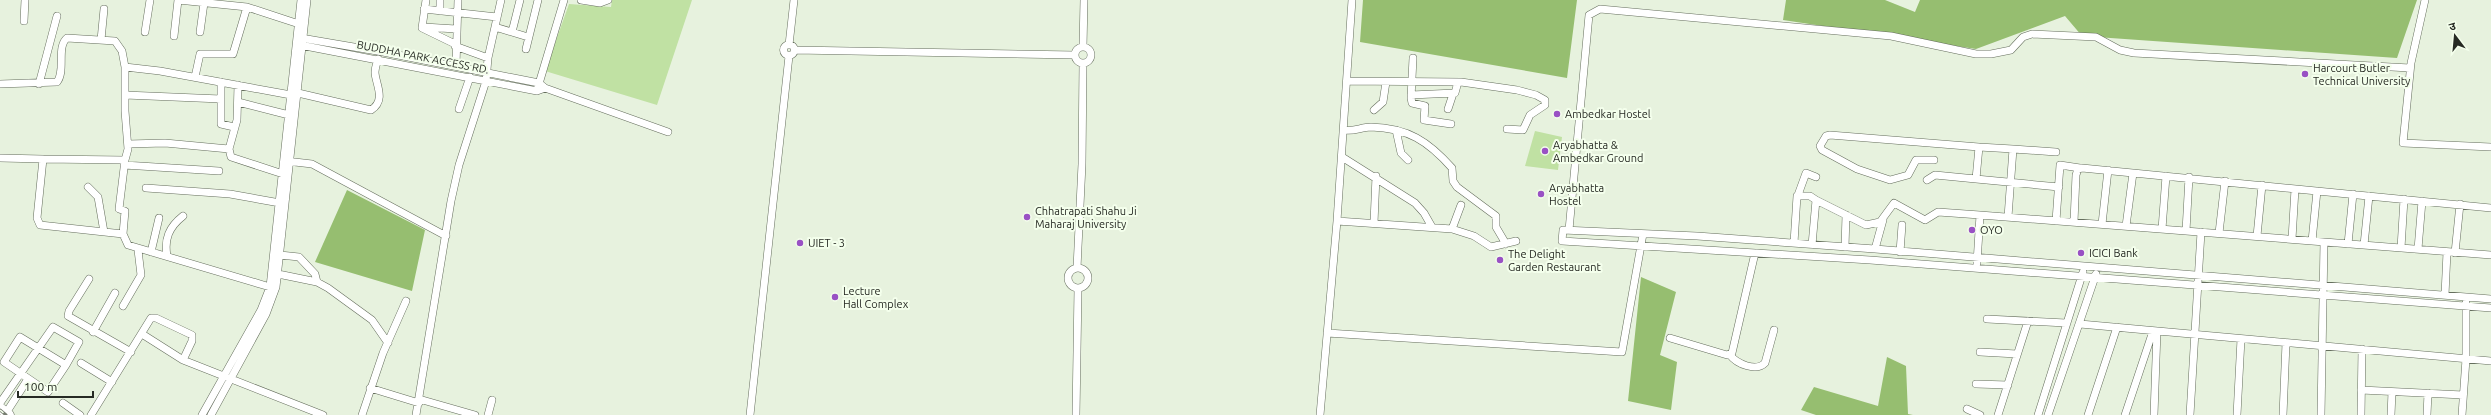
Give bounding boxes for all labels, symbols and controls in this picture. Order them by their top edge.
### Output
north arrow [2435,16,2475,56]
text: उ [2447,20,2458,33]
street label: BUDDHA PARK ACCESS RD. [356,38,490,76]
place label: Harcourt Butler Technical University [2313,62,2411,87]
marker: Harcourt Butler Technical University [2300,69,2310,79]
place label: Ambedkar Hostel [1565,108,1651,120]
marker: Ambedkar Hostel [1552,109,1562,119]
place label: Aryabhatta & Ambedkar Ground [1553,139,1643,164]
marker: Aryabhatta & Ambedkar Ground [1540,146,1550,156]
place label: Aryabhatta Hostel [1549,182,1604,207]
marker: Aryabhatta Hostel [1536,189,1546,199]
place label: Chhatrapati Shahu Ji Maharaj University [1035,205,1137,230]
marker: Chhatrapati Shahu Ji Maharaj University [1022,212,1032,222]
place label: OYO [1980,224,2003,236]
marker: OYO [1967,225,1977,235]
place label: UIET - 3 [808,237,845,249]
marker: UIET - 3 [795,238,805,248]
place label: ICICI Bank [2089,247,2138,259]
place label: The Delight Garden Restaurant [1508,248,1601,273]
marker: ICICI Bank [2076,248,2086,258]
marker: The Delight Garden Restaurant [1495,255,1505,265]
place label: Lecture Hall Complex [843,285,909,310]
marker: Lecture Hall Complex [830,292,840,302]
scale bar [18,373,93,399]
text: 100 m [24,380,57,393]

